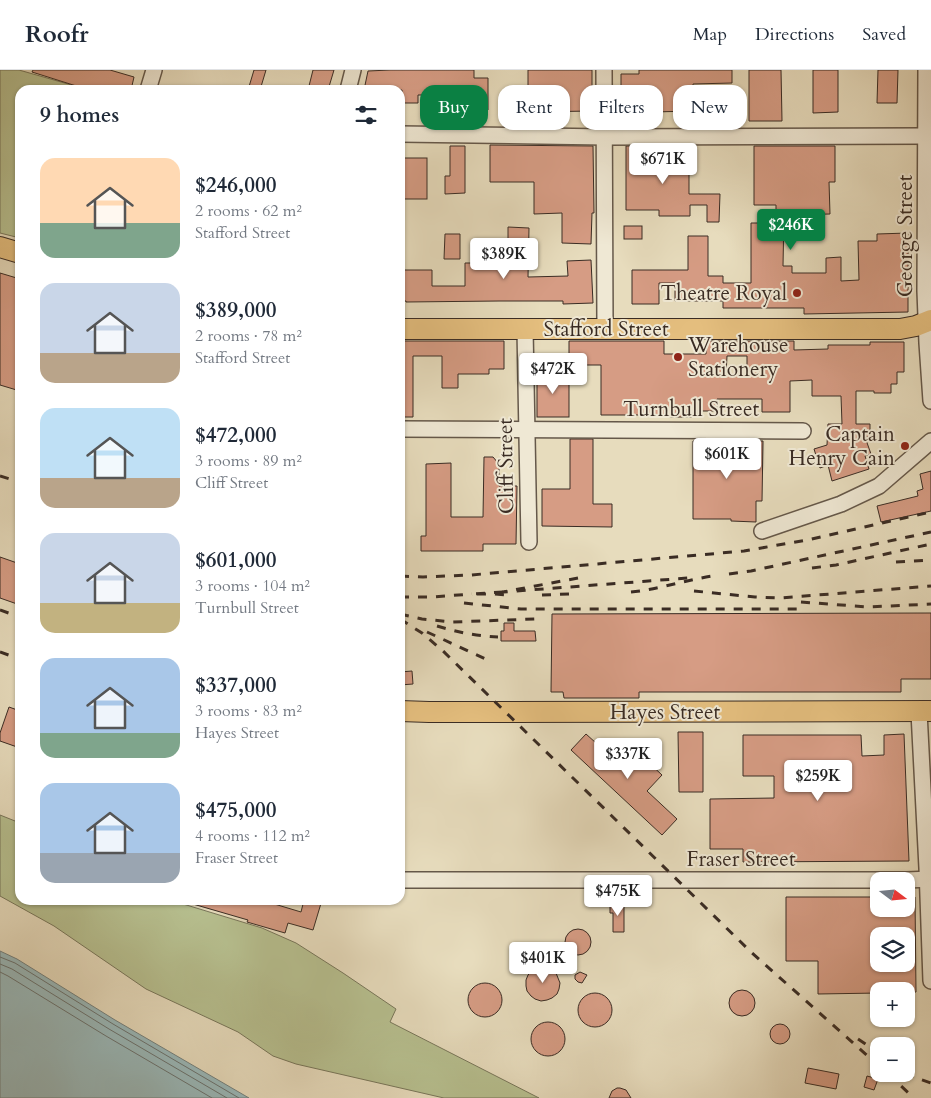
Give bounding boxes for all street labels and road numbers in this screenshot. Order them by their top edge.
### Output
street label: George Street [891,174,920,297]
street label: Stafford Street [543,315,669,344]
street label: Turnbull Street [623,395,759,424]
street label: Cliff Street [491,417,521,514]
street label: Hayes Street [610,698,721,727]
street label: Fraser Street [686,845,796,874]

